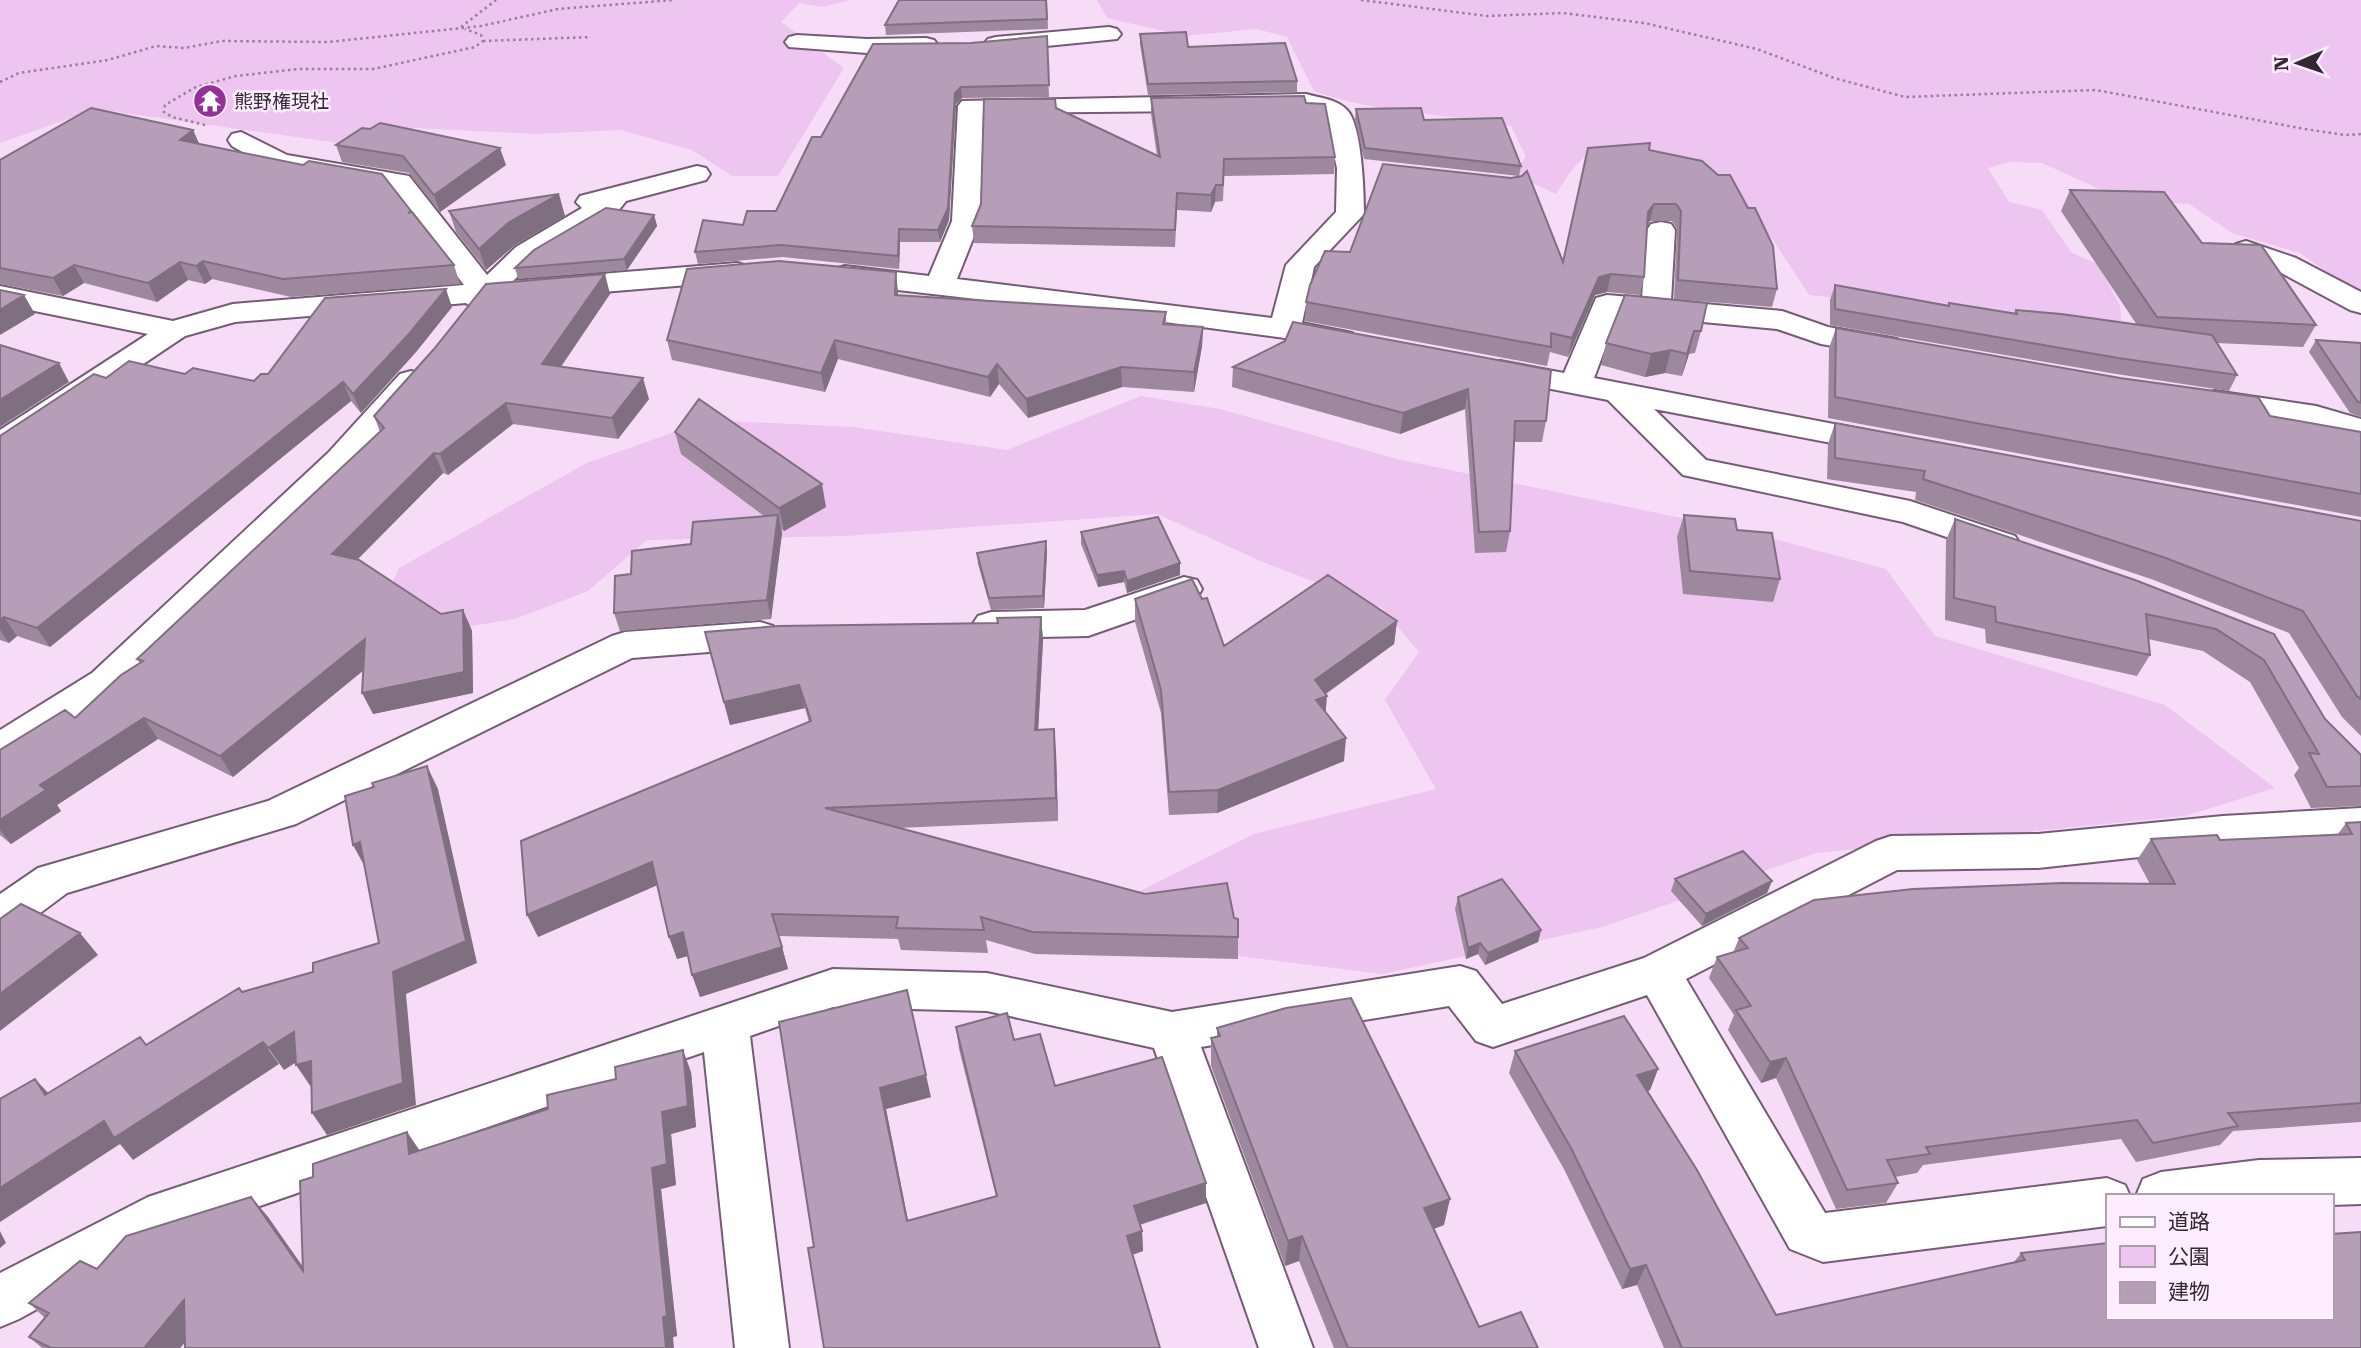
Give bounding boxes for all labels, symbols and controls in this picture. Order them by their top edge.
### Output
north arrow [2263,28,2333,98]
text: N [2270,55,2293,71]
temple icon: 熊野権現社 [191,82,229,120]
place label: 熊野権現社 [234,90,329,113]
legend [2106,1194,2333,1320]
text: 道路 [2168,1210,2210,1234]
text: 公園 [2168,1245,2210,1269]
text: 建物 [2168,1280,2210,1304]

